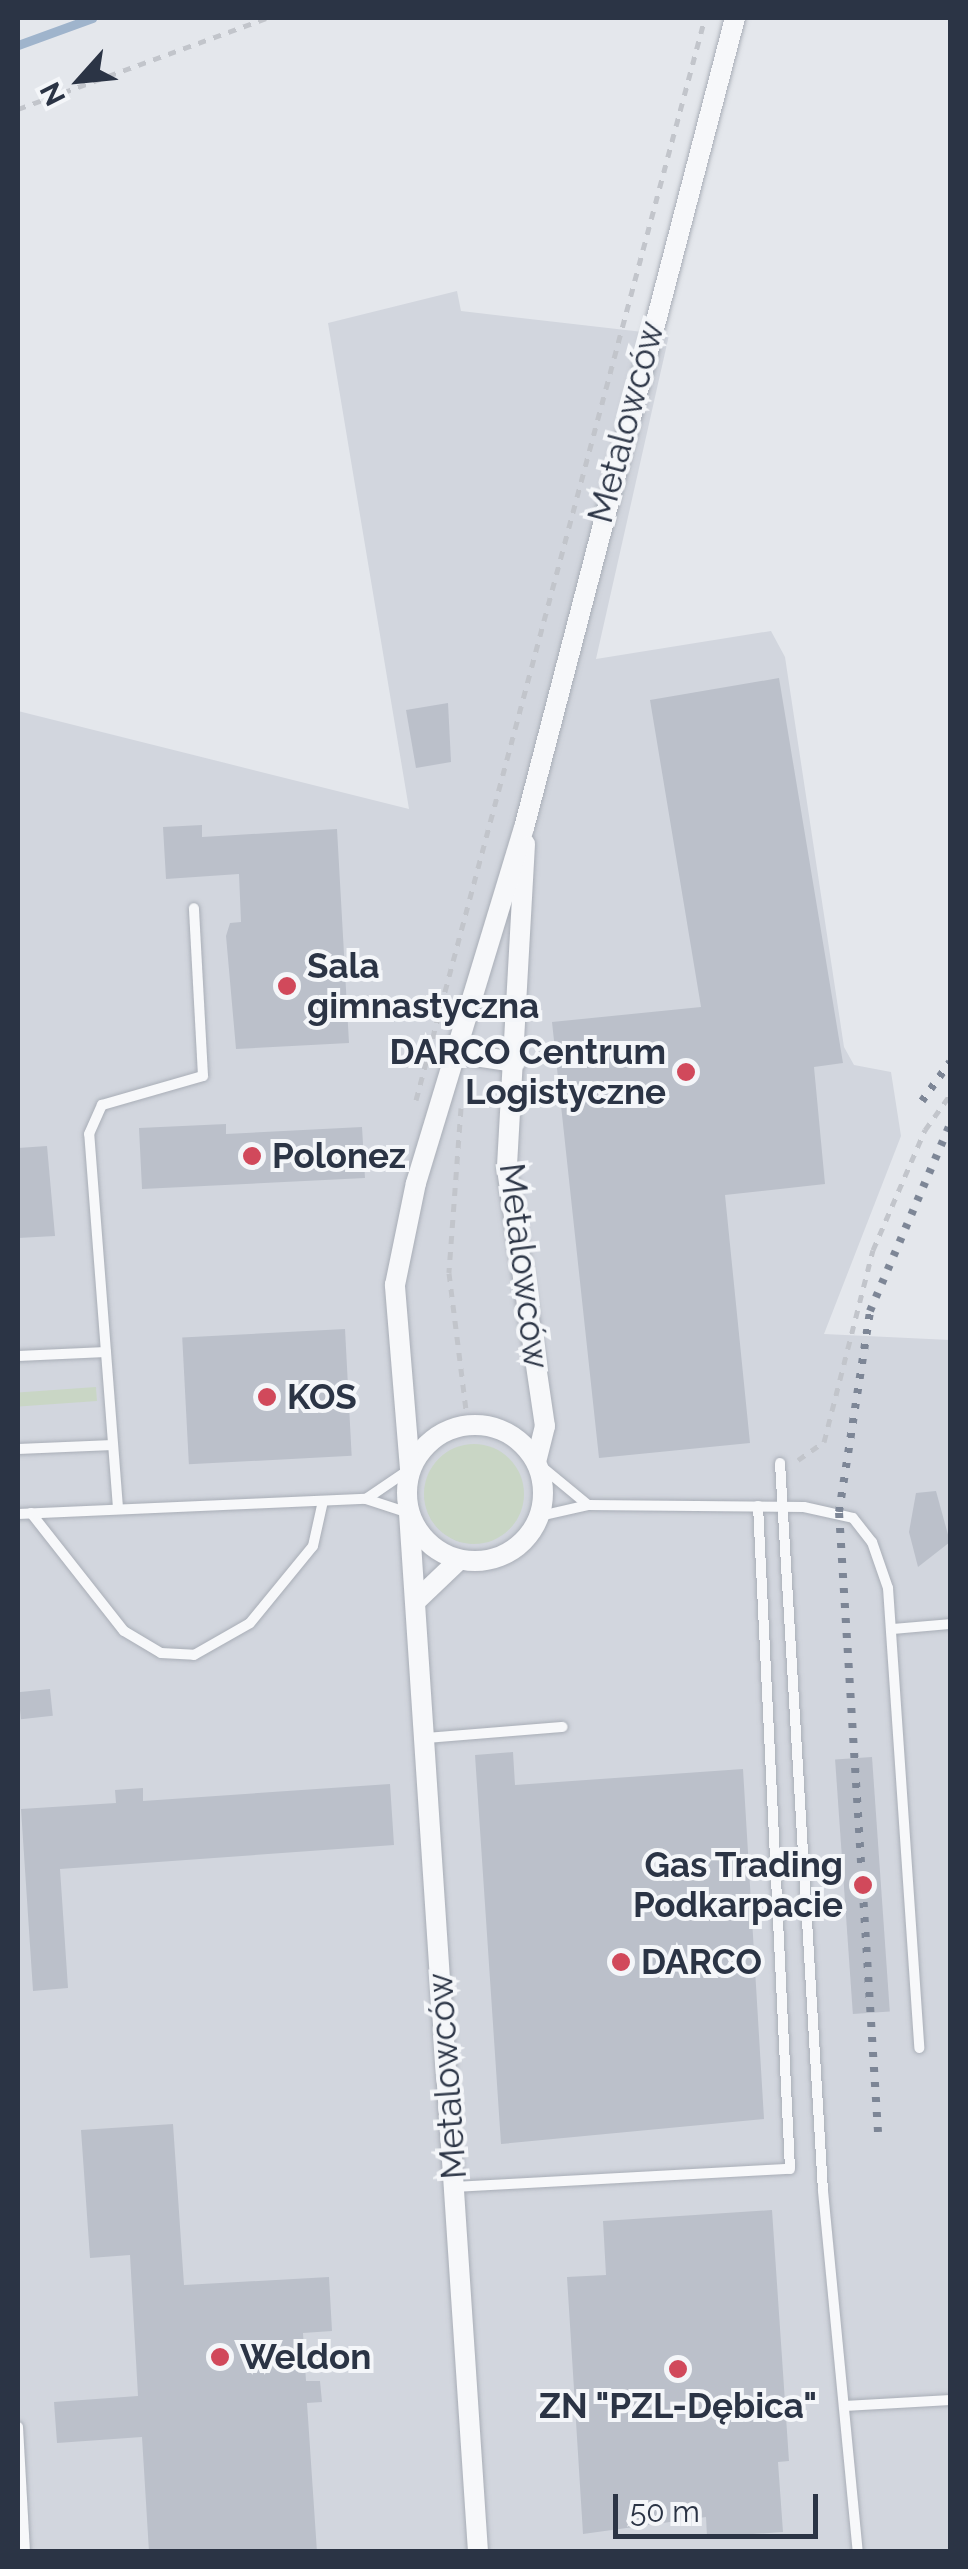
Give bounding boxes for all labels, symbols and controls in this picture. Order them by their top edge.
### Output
north arrow [30,30,130,130]
text: N [33,77,72,111]
street label: Metalowców [579,317,673,527]
place label: Sala gimnastyczna [307,945,539,1027]
marker: Sala gimnastyczna [276,975,298,997]
place label: DARCO Centrum Logistyczne [390,1031,666,1113]
marker: DARCO Centrum Logistyczne [675,1061,697,1083]
place label: Polonez [272,1135,406,1177]
marker: Polonez [241,1145,263,1167]
street label: Metalowców [491,1161,557,1371]
place label: KOS [287,1376,357,1418]
marker: KOS [256,1386,278,1408]
place label: Gas Trading Podkarpacie [633,1844,843,1926]
marker: Gas Trading Podkarpacie [852,1874,874,1896]
place label: DARCO [641,1941,762,1983]
marker: DARCO [610,1951,632,1973]
street label: Metalowców [419,1971,475,2181]
place label: Weldon [240,2336,371,2378]
marker: Weldon [209,2346,231,2368]
marker: ZN "PZL-Dębica" [667,2358,689,2380]
place label: ZN "PZL-Dębica" [539,2385,817,2427]
scale bar [618,2474,823,2536]
text: 50 m [630,2494,700,2529]

